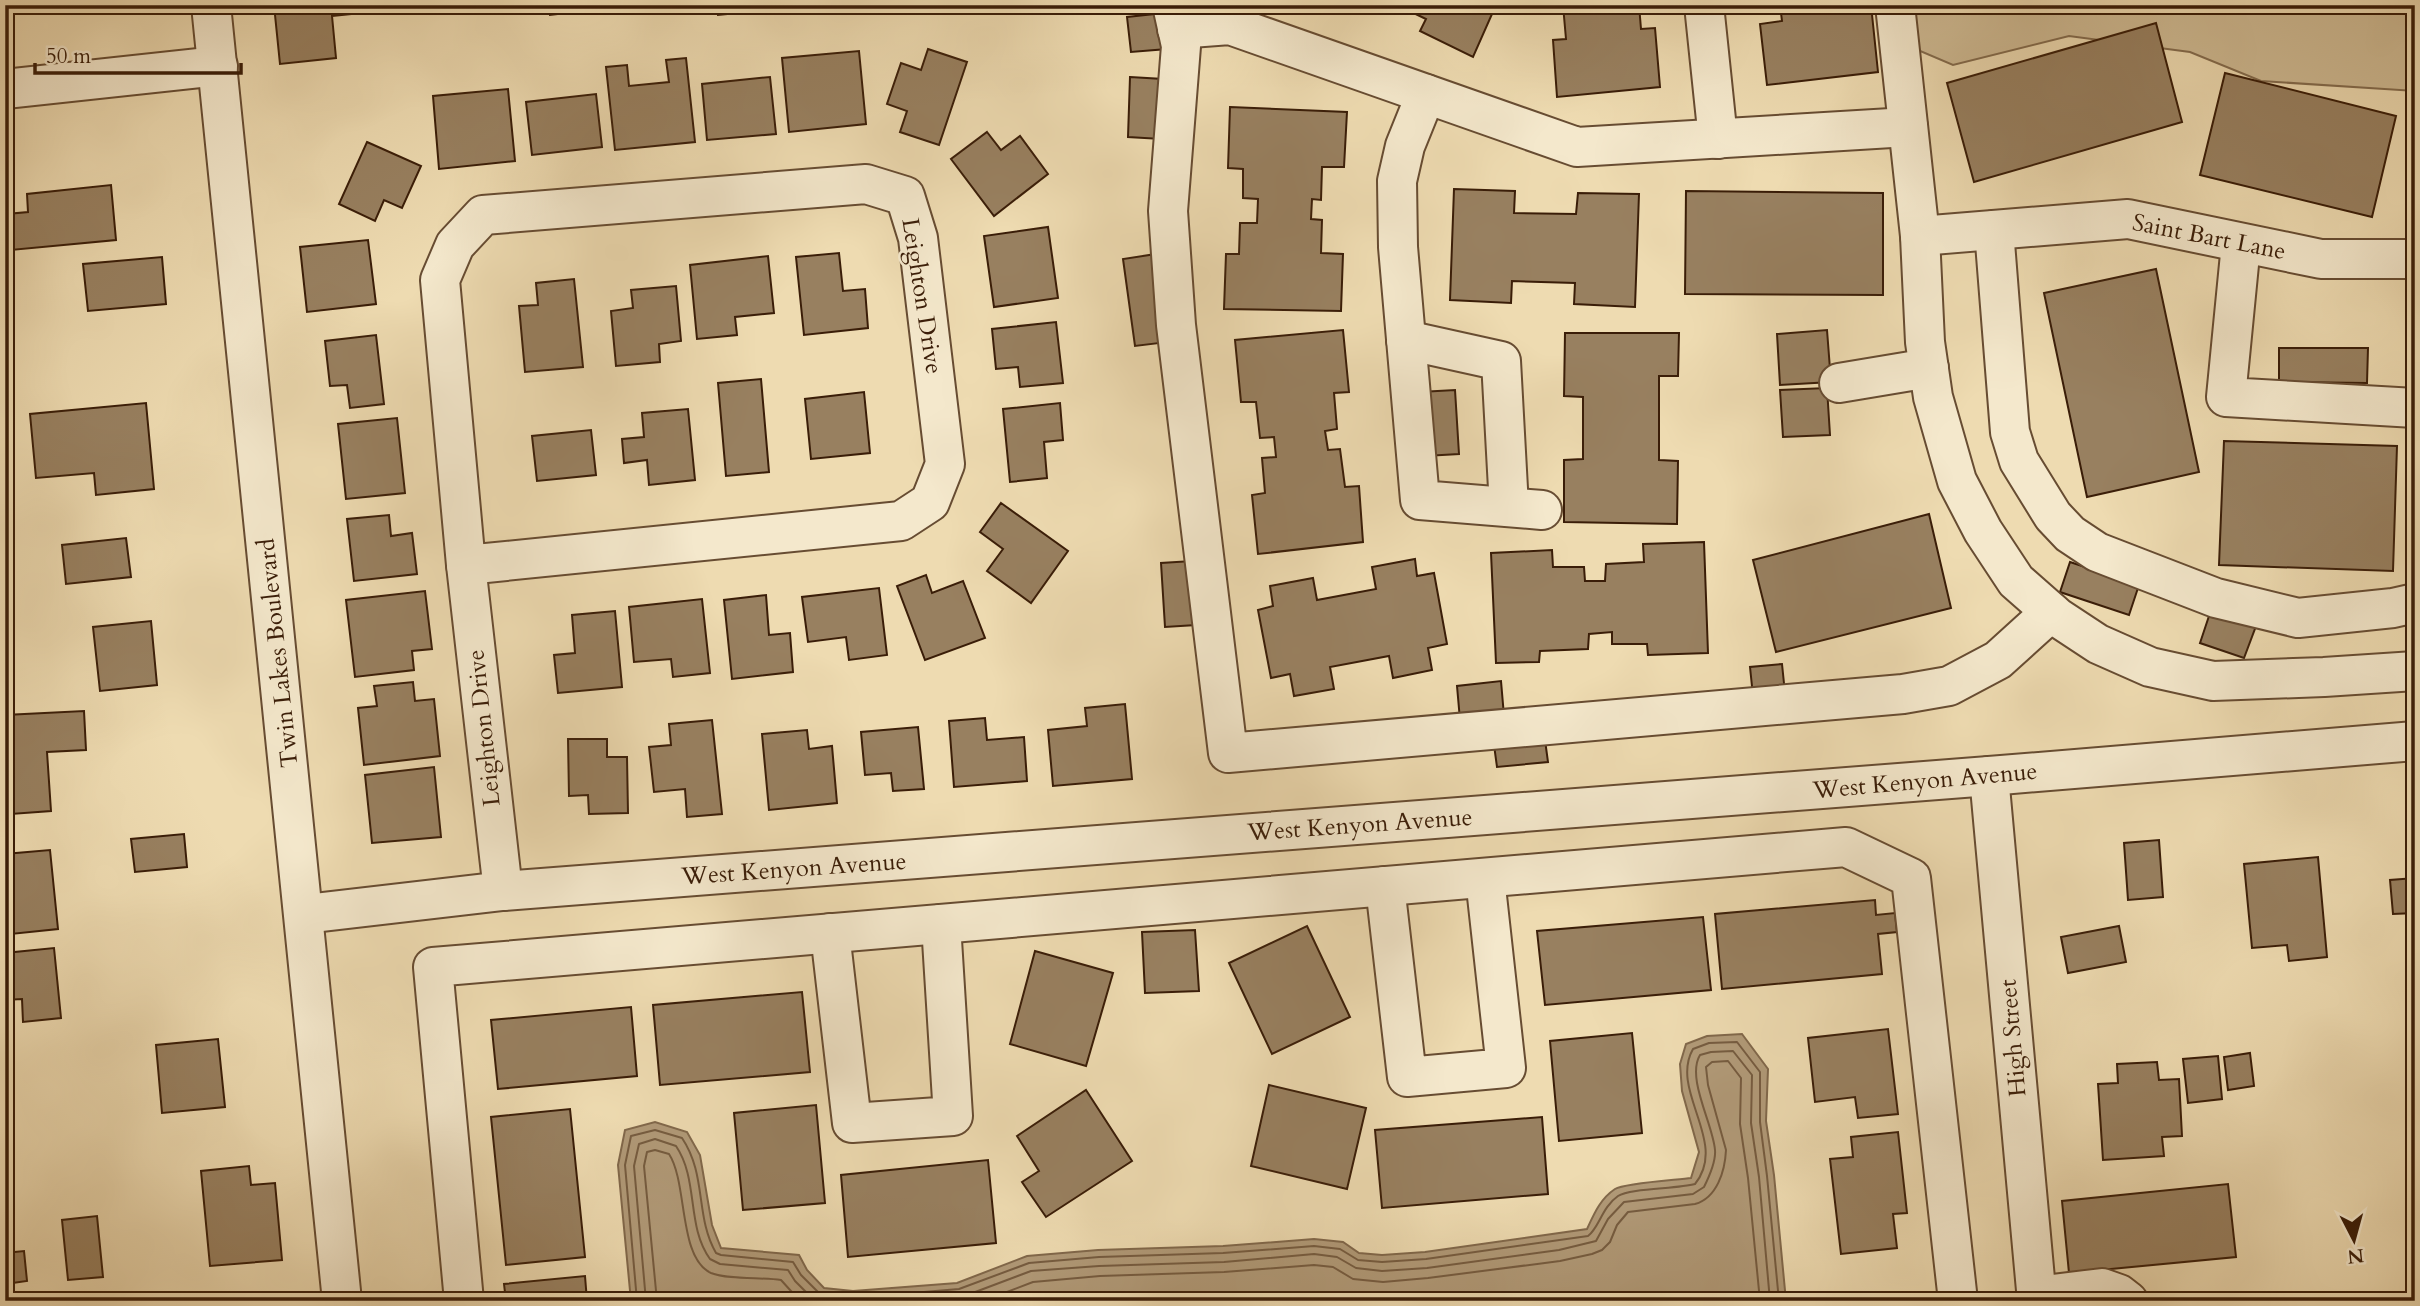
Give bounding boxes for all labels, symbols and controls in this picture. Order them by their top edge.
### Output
scale bar [35,32,242,76]
text: 50 m [46,42,91,71]
street label: Saint Bart Lane [2129,206,2289,268]
street label: Leighton Drive [893,216,951,376]
street label: Twin Lakes Boulevard [250,537,306,769]
street label: Leighton Drive [459,648,509,808]
street label: West Kenyon Avenue [1810,755,2039,807]
street label: West Kenyon Avenue [1245,801,1474,849]
street label: West Kenyon Avenue [679,845,908,893]
street label: High Street [1991,978,2035,1098]
north arrow [2318,1204,2388,1274]
text: N [2346,1242,2365,1270]

